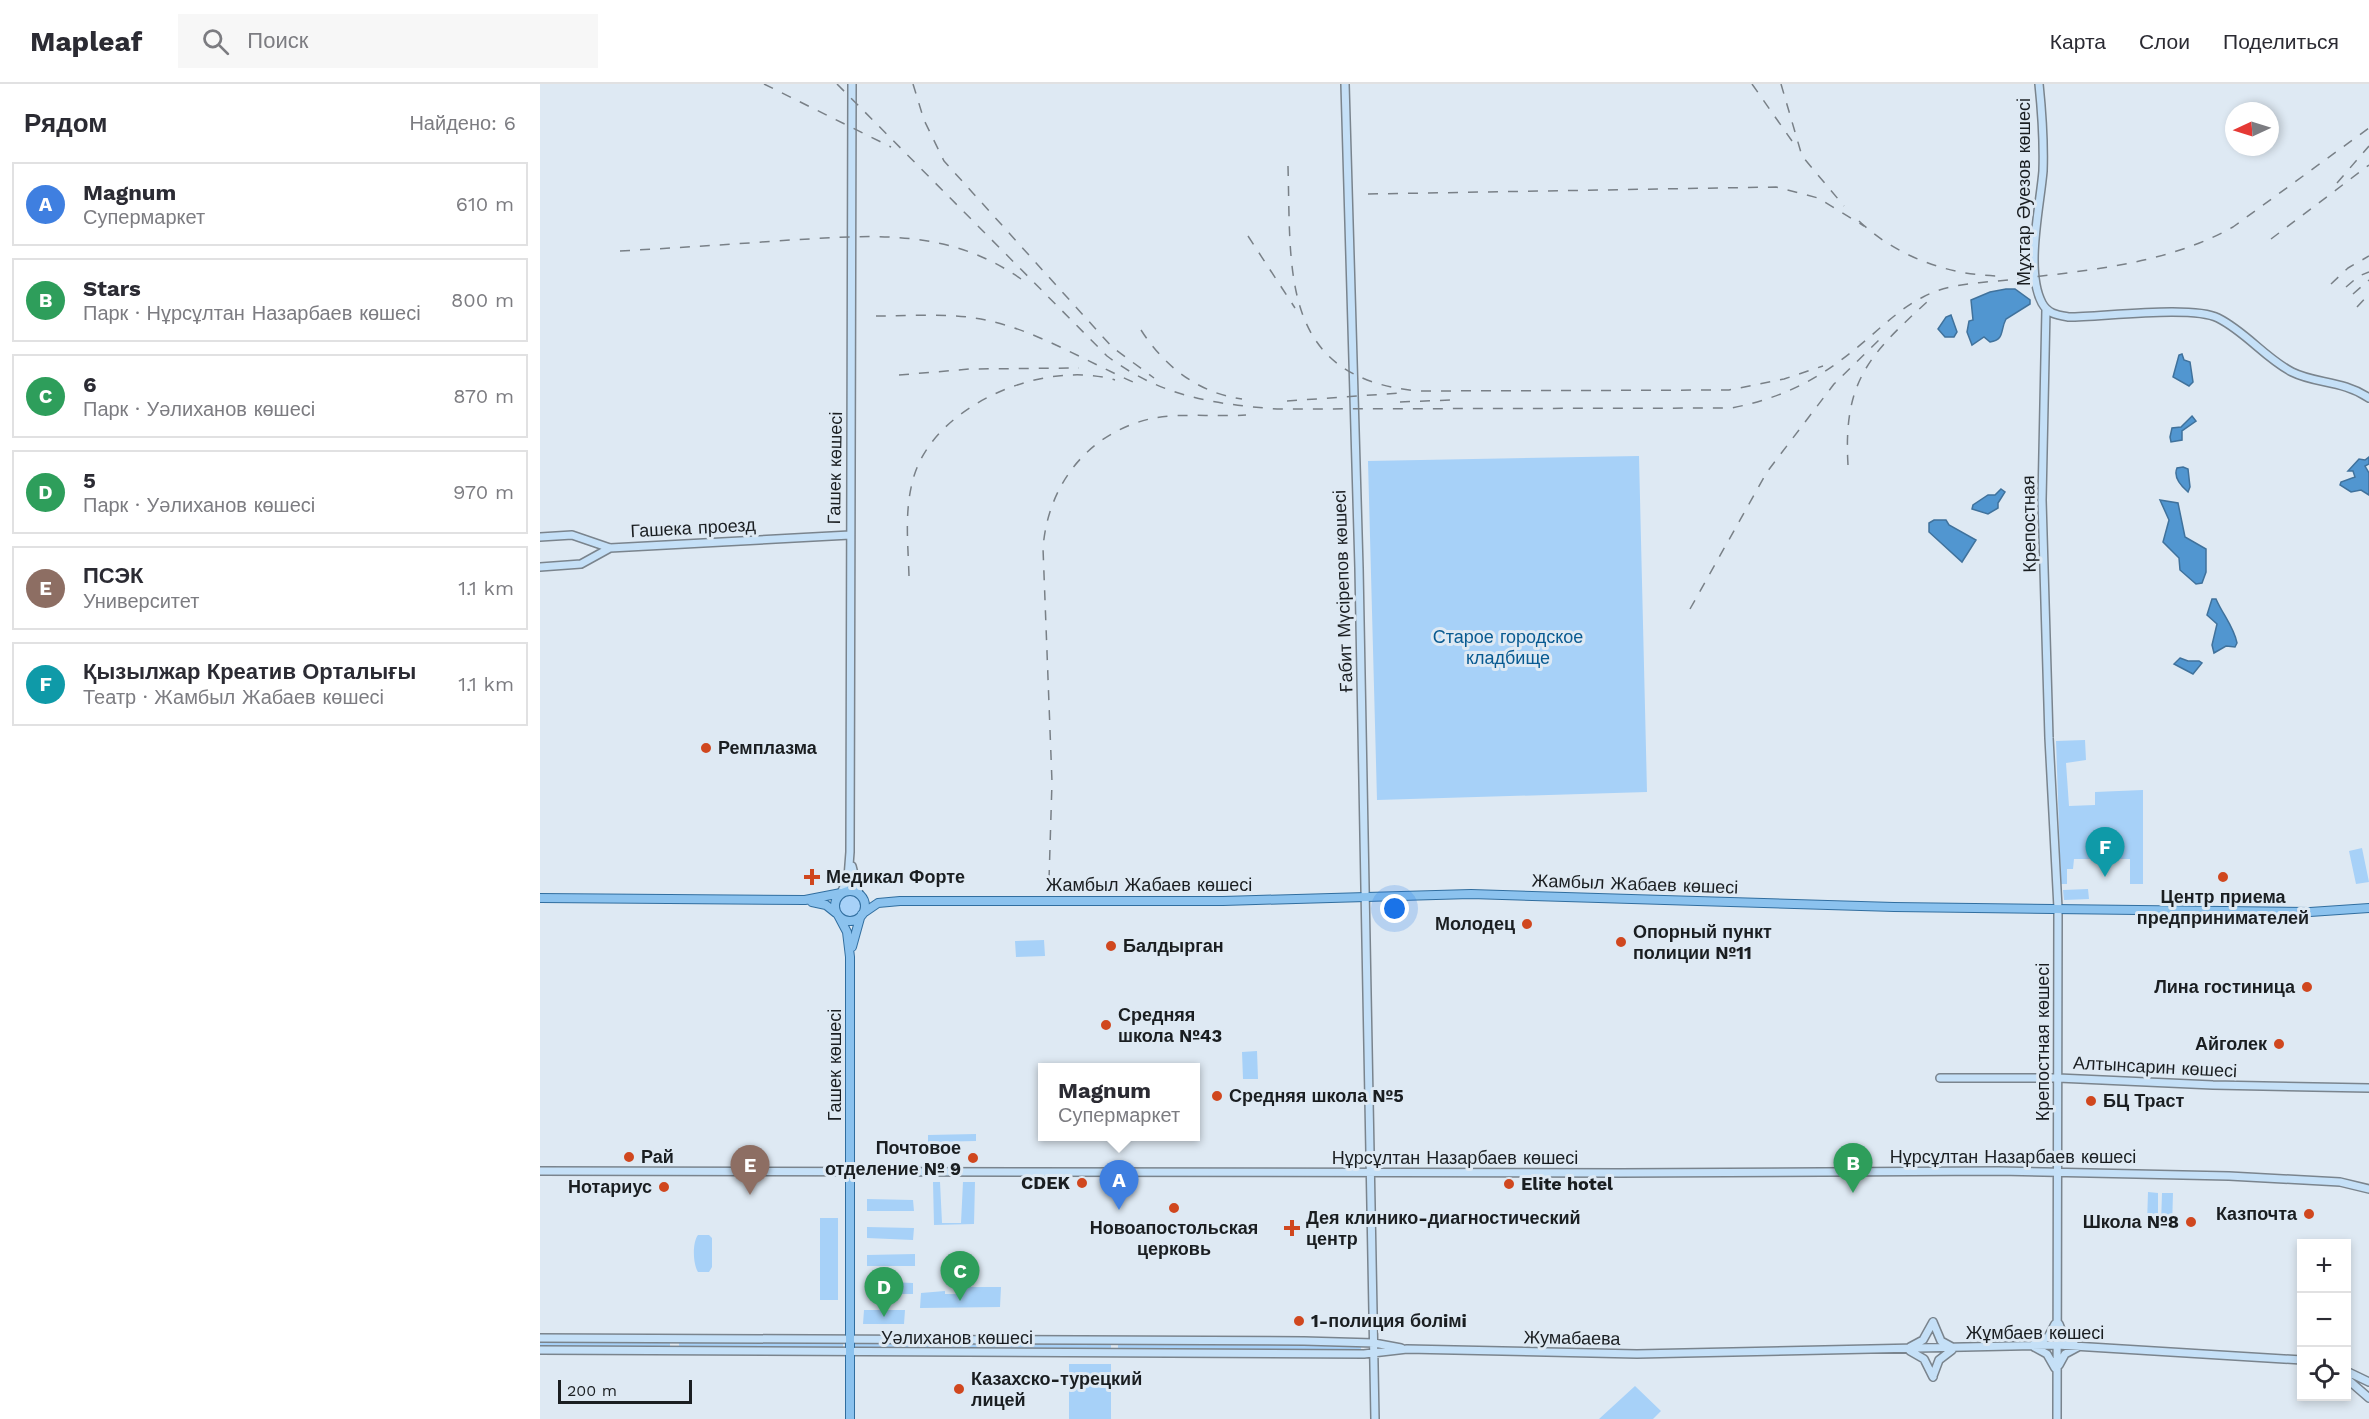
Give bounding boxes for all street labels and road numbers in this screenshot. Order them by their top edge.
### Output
street label: Мұхтар Әуезов көшесі [2013,98,2034,286]
street label: Гашек көшесі [823,412,846,524]
street label: Крепостная [2017,475,2040,573]
street label: Ғабит Мүсірепов көшесі [1328,490,1357,693]
street label: Гашека проезд [630,514,757,541]
street label: Жамбыл Жабаев көшесі [1531,869,1739,898]
street label: Жамбыл Жабаев көшесі [1046,874,1252,895]
street label: Крепостная көшесі [2032,963,2053,1121]
street label: Гашек көшесі [824,1009,845,1121]
street label: Алтынсарин көшесі [2073,1052,2238,1081]
street label: Нұрсұлтан Назарбаев көшесі [1890,1146,2136,1167]
street label: Нұрсұлтан Назарбаев көшесі [1332,1147,1578,1168]
street label: Жұмбаев көшесі [1966,1322,2104,1343]
street label: Жумабаева [1523,1326,1622,1349]
street label: Уәлиханов көшесі [881,1327,1033,1348]

